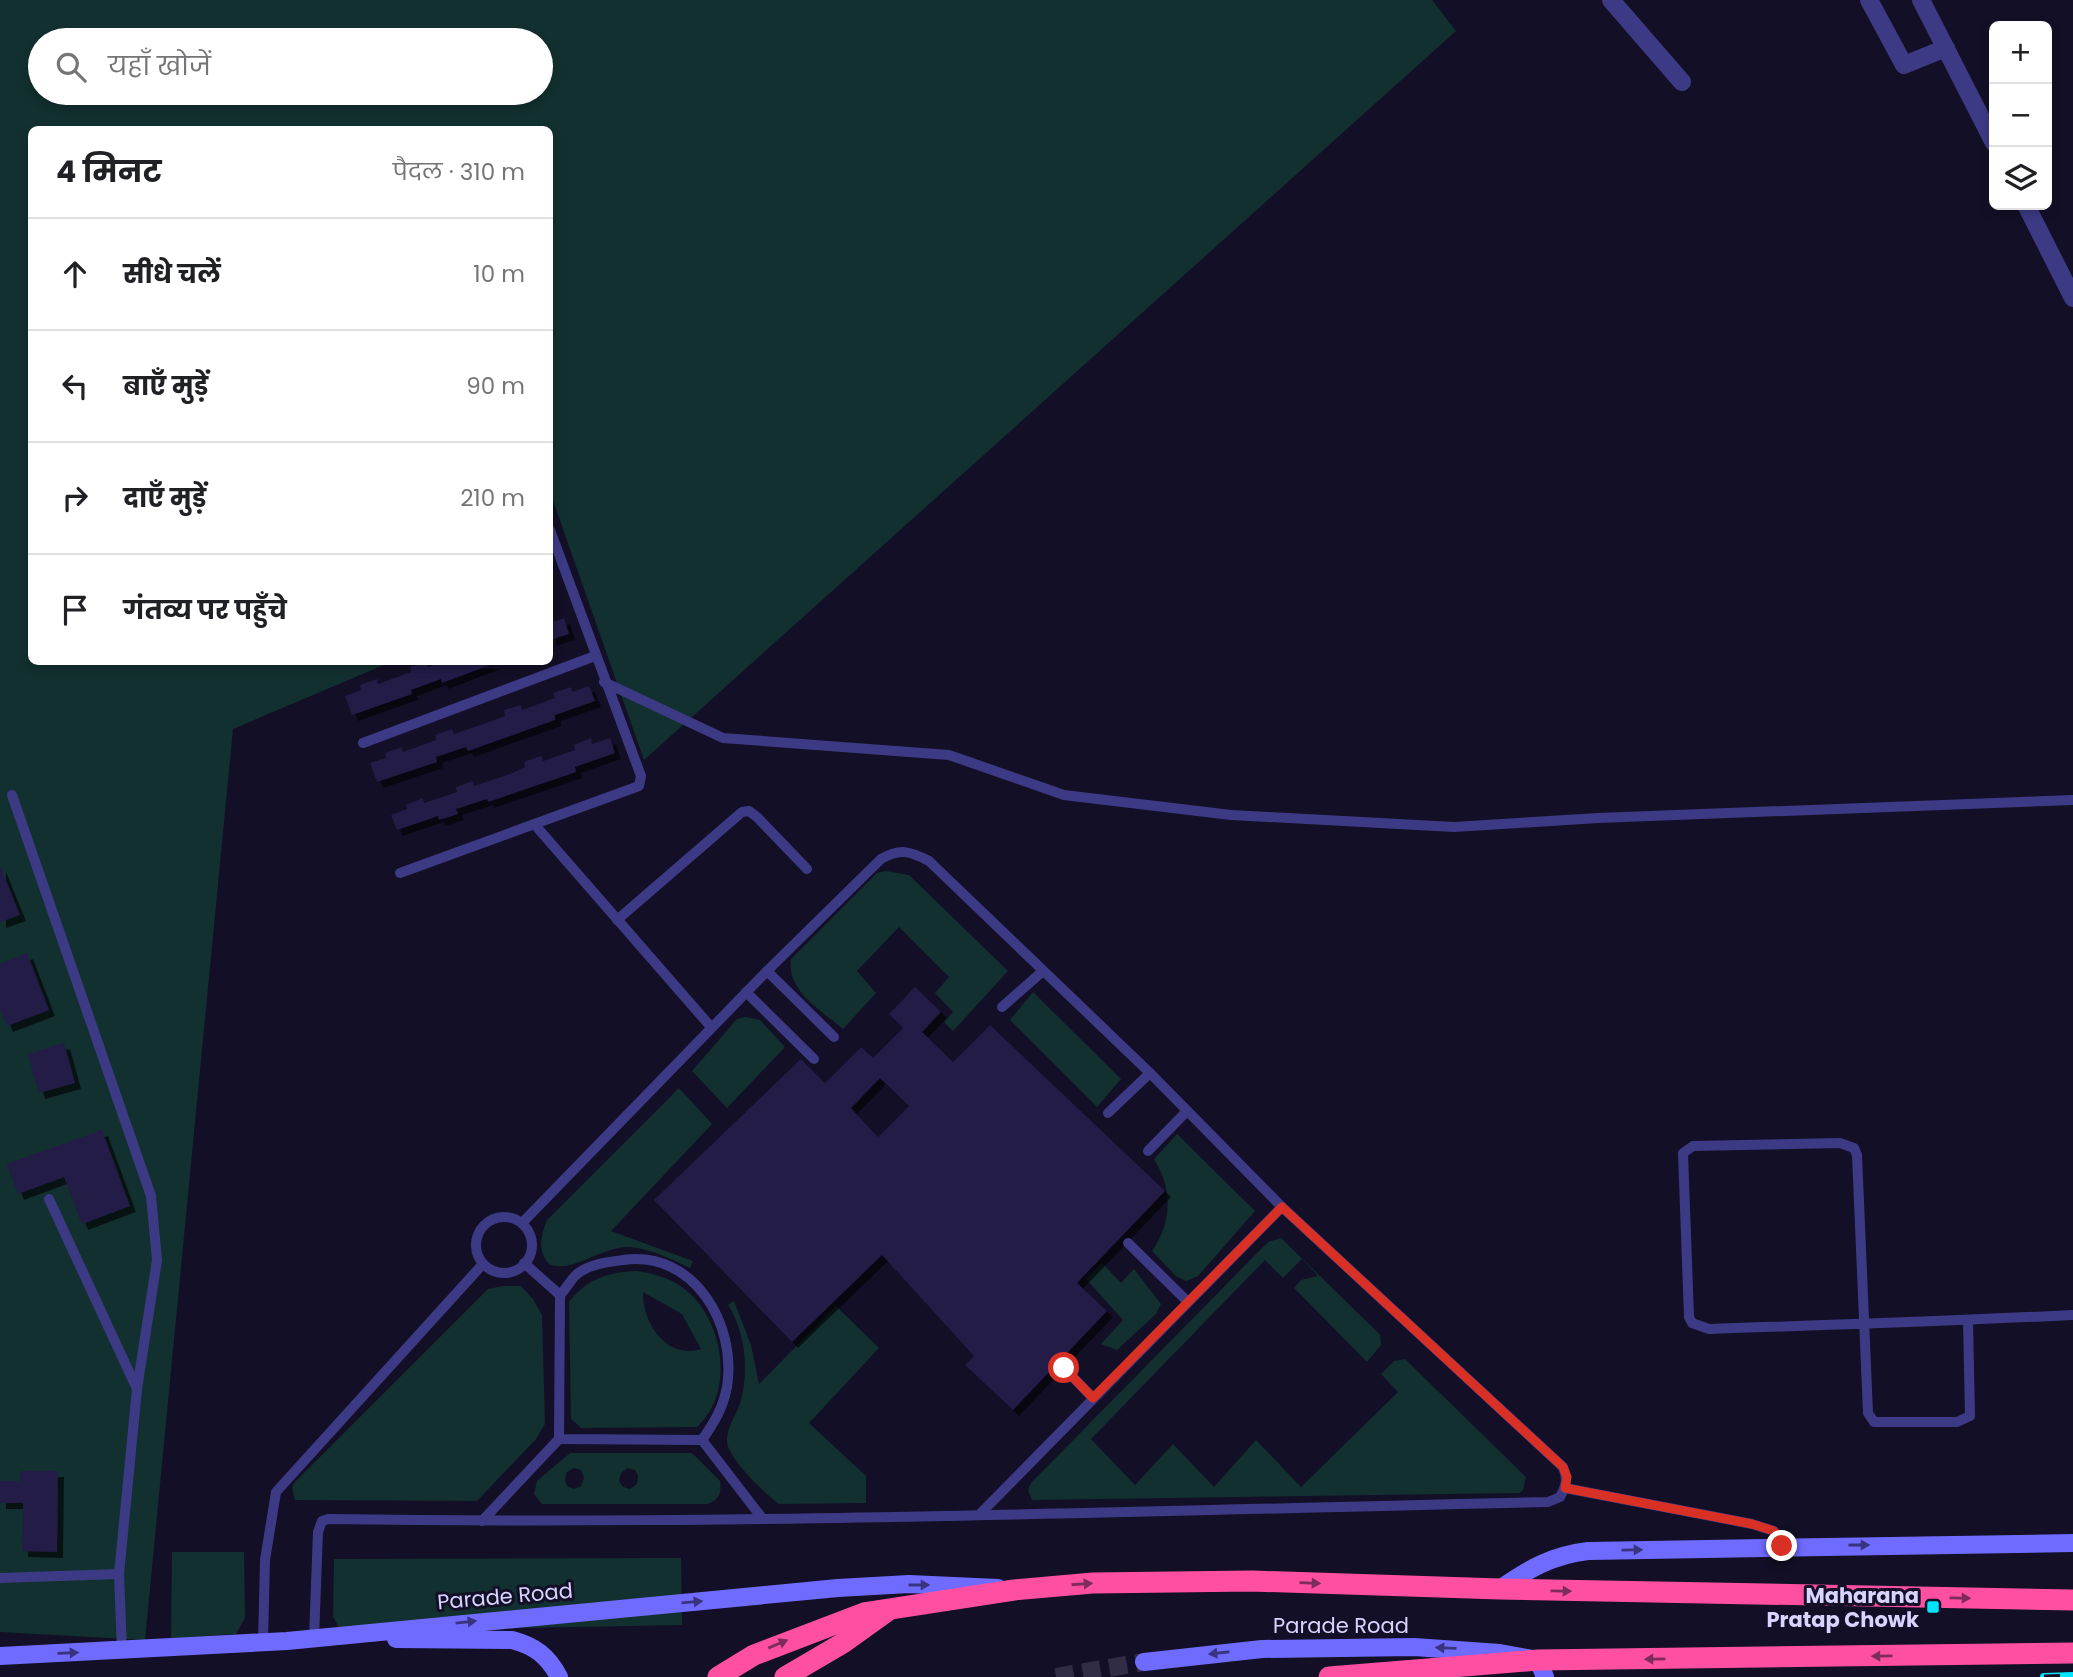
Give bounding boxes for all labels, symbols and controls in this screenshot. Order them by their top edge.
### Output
map controls [1989,21,2052,210]
button: + [1989,21,2052,84]
search box [28,28,553,105]
icon: search [52,48,90,86]
text: यहाँ खोजें [108,48,211,84]
button: − [1989,84,2052,147]
button: layers [1989,147,2052,210]
text: 4 मिनट [56,150,162,193]
text: पैदल · 310 m [393,156,525,188]
icon: ahead [56,255,94,293]
text: सीधे चलें [123,256,221,292]
text: 10 m [473,258,525,290]
icon: left [56,367,94,405]
text: बाएँ मुड़ें [123,368,208,404]
text: 90 m [466,370,525,402]
icon: right [56,479,94,517]
text: दाएँ मुड़ें [123,480,206,516]
text: 210 m [460,482,525,514]
icon: arrive [56,591,94,629]
text: गंतव्य पर पहुँचे [123,592,287,628]
route start [1048,1352,1079,1383]
route end [1766,1530,1797,1561]
one-way arrow [1849,1539,1871,1550]
one-way arrow [1621,1544,1643,1556]
street label: Parade Road [436,1576,574,1616]
one-way arrow [1299,1577,1321,1589]
one-way arrow [1071,1578,1093,1589]
one-way arrow [908,1579,930,1591]
place label: Maharana Pratap Chowk [1766,1581,1919,1634]
one-way arrow [1551,1585,1573,1596]
one-way arrow [1950,1592,1972,1603]
one-way arrow [682,1596,704,1607]
marker: Maharana Pratap Chowk [1925,1599,1941,1615]
street label: Parade Road [1273,1611,1409,1640]
one-way arrow [455,1617,477,1628]
one-way arrow [767,1639,788,1650]
one-way arrow [1435,1643,1457,1654]
one-way arrow [57,1648,79,1659]
one-way arrow [1208,1648,1230,1659]
one-way arrow [1871,1650,1893,1661]
one-way arrow [1644,1653,1666,1664]

